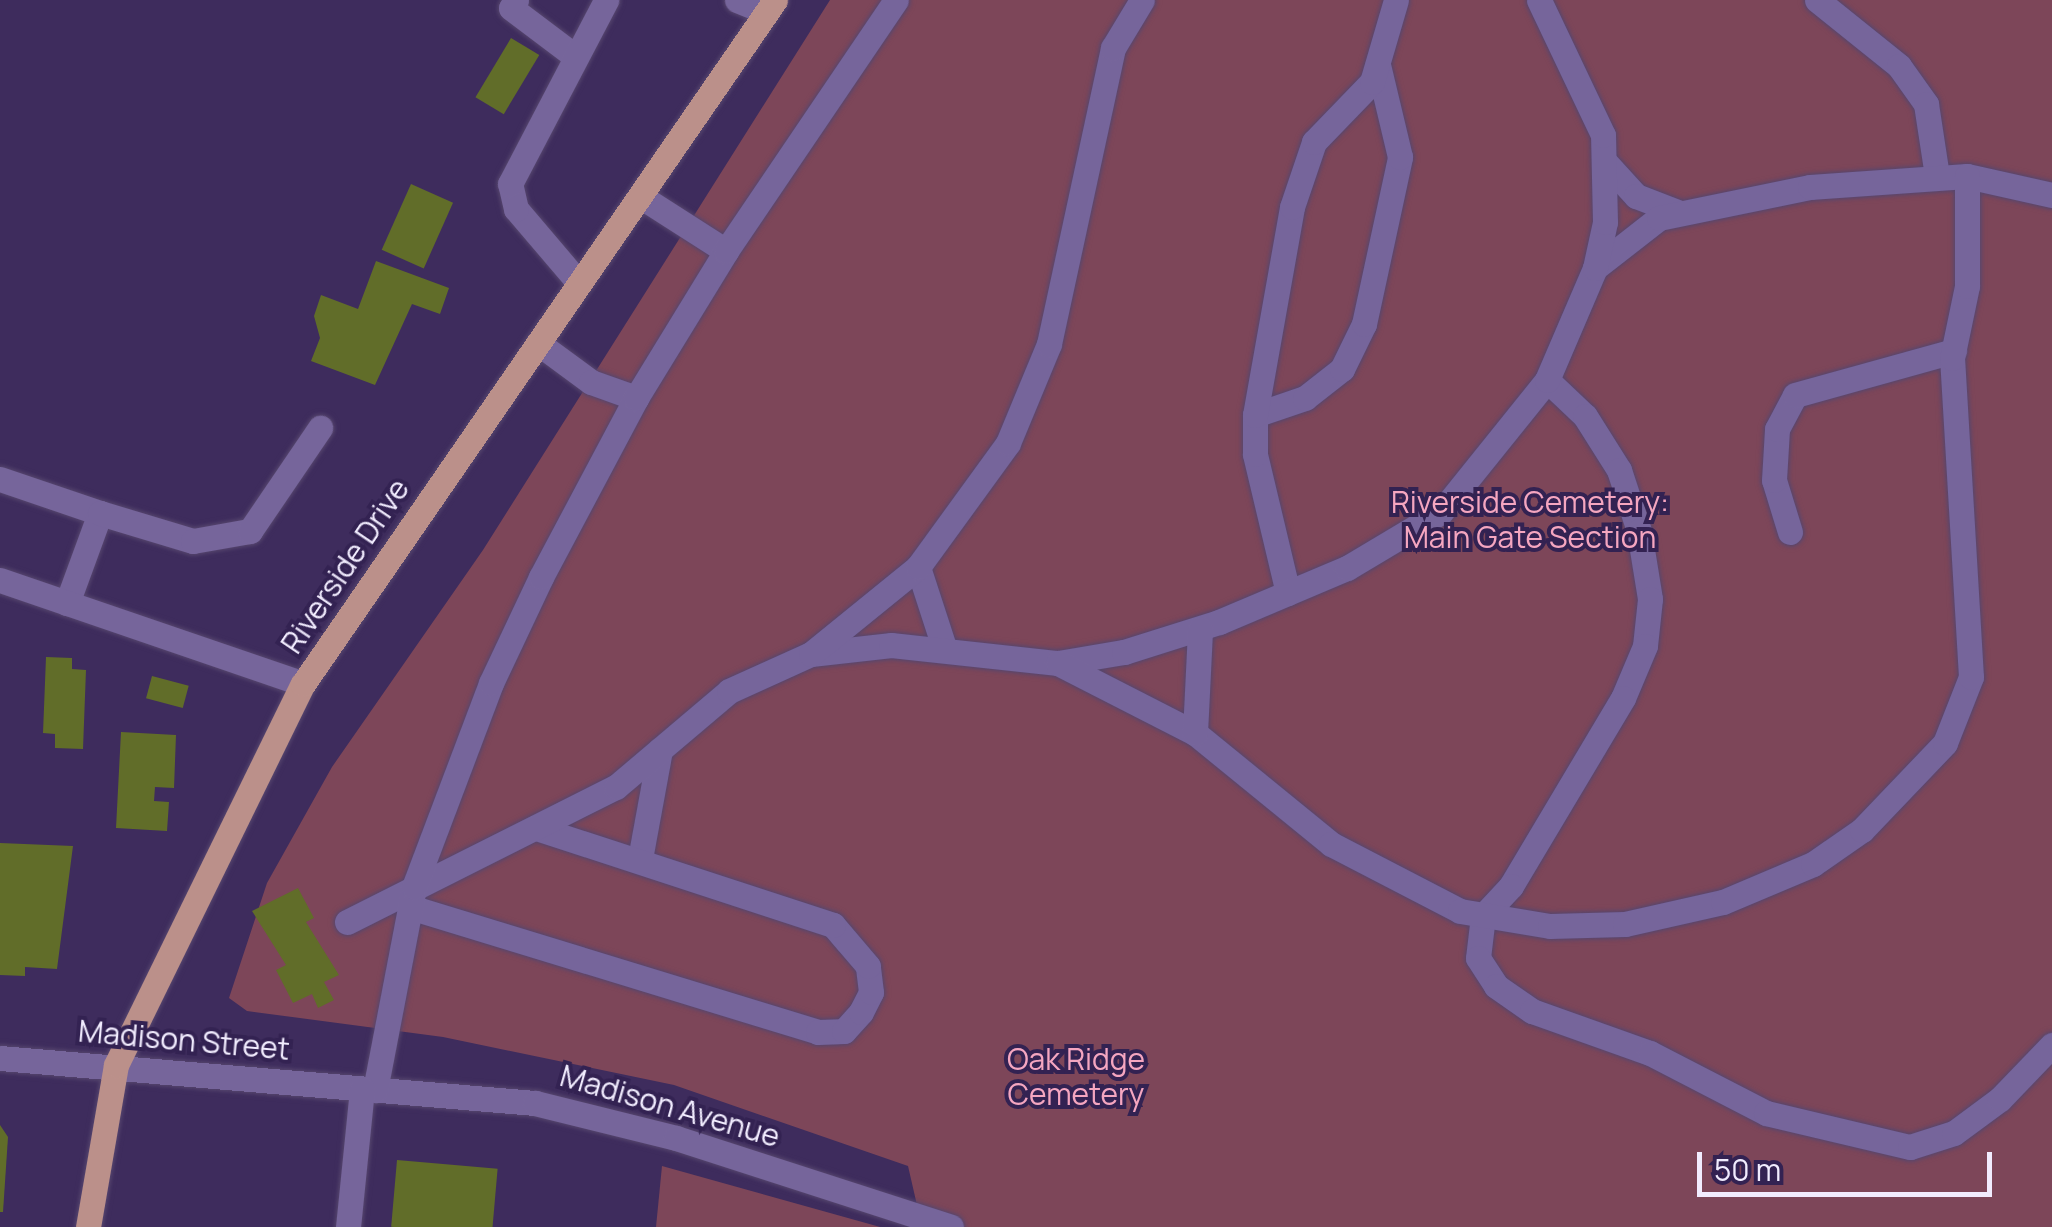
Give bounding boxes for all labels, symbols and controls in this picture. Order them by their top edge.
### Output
street label: Riverside Drive [273,472,417,660]
park label: Riverside Cemetery: Main Gate Section [1391,484,1669,554]
street label: Madison Street [77,1013,291,1067]
park label: Oak Ridge Cemetery [1007,1041,1145,1112]
street label: Madison Avenue [556,1057,784,1155]
scale bar [1702,1132,1997,1194]
text: 50 m [1714,1149,1781,1190]

